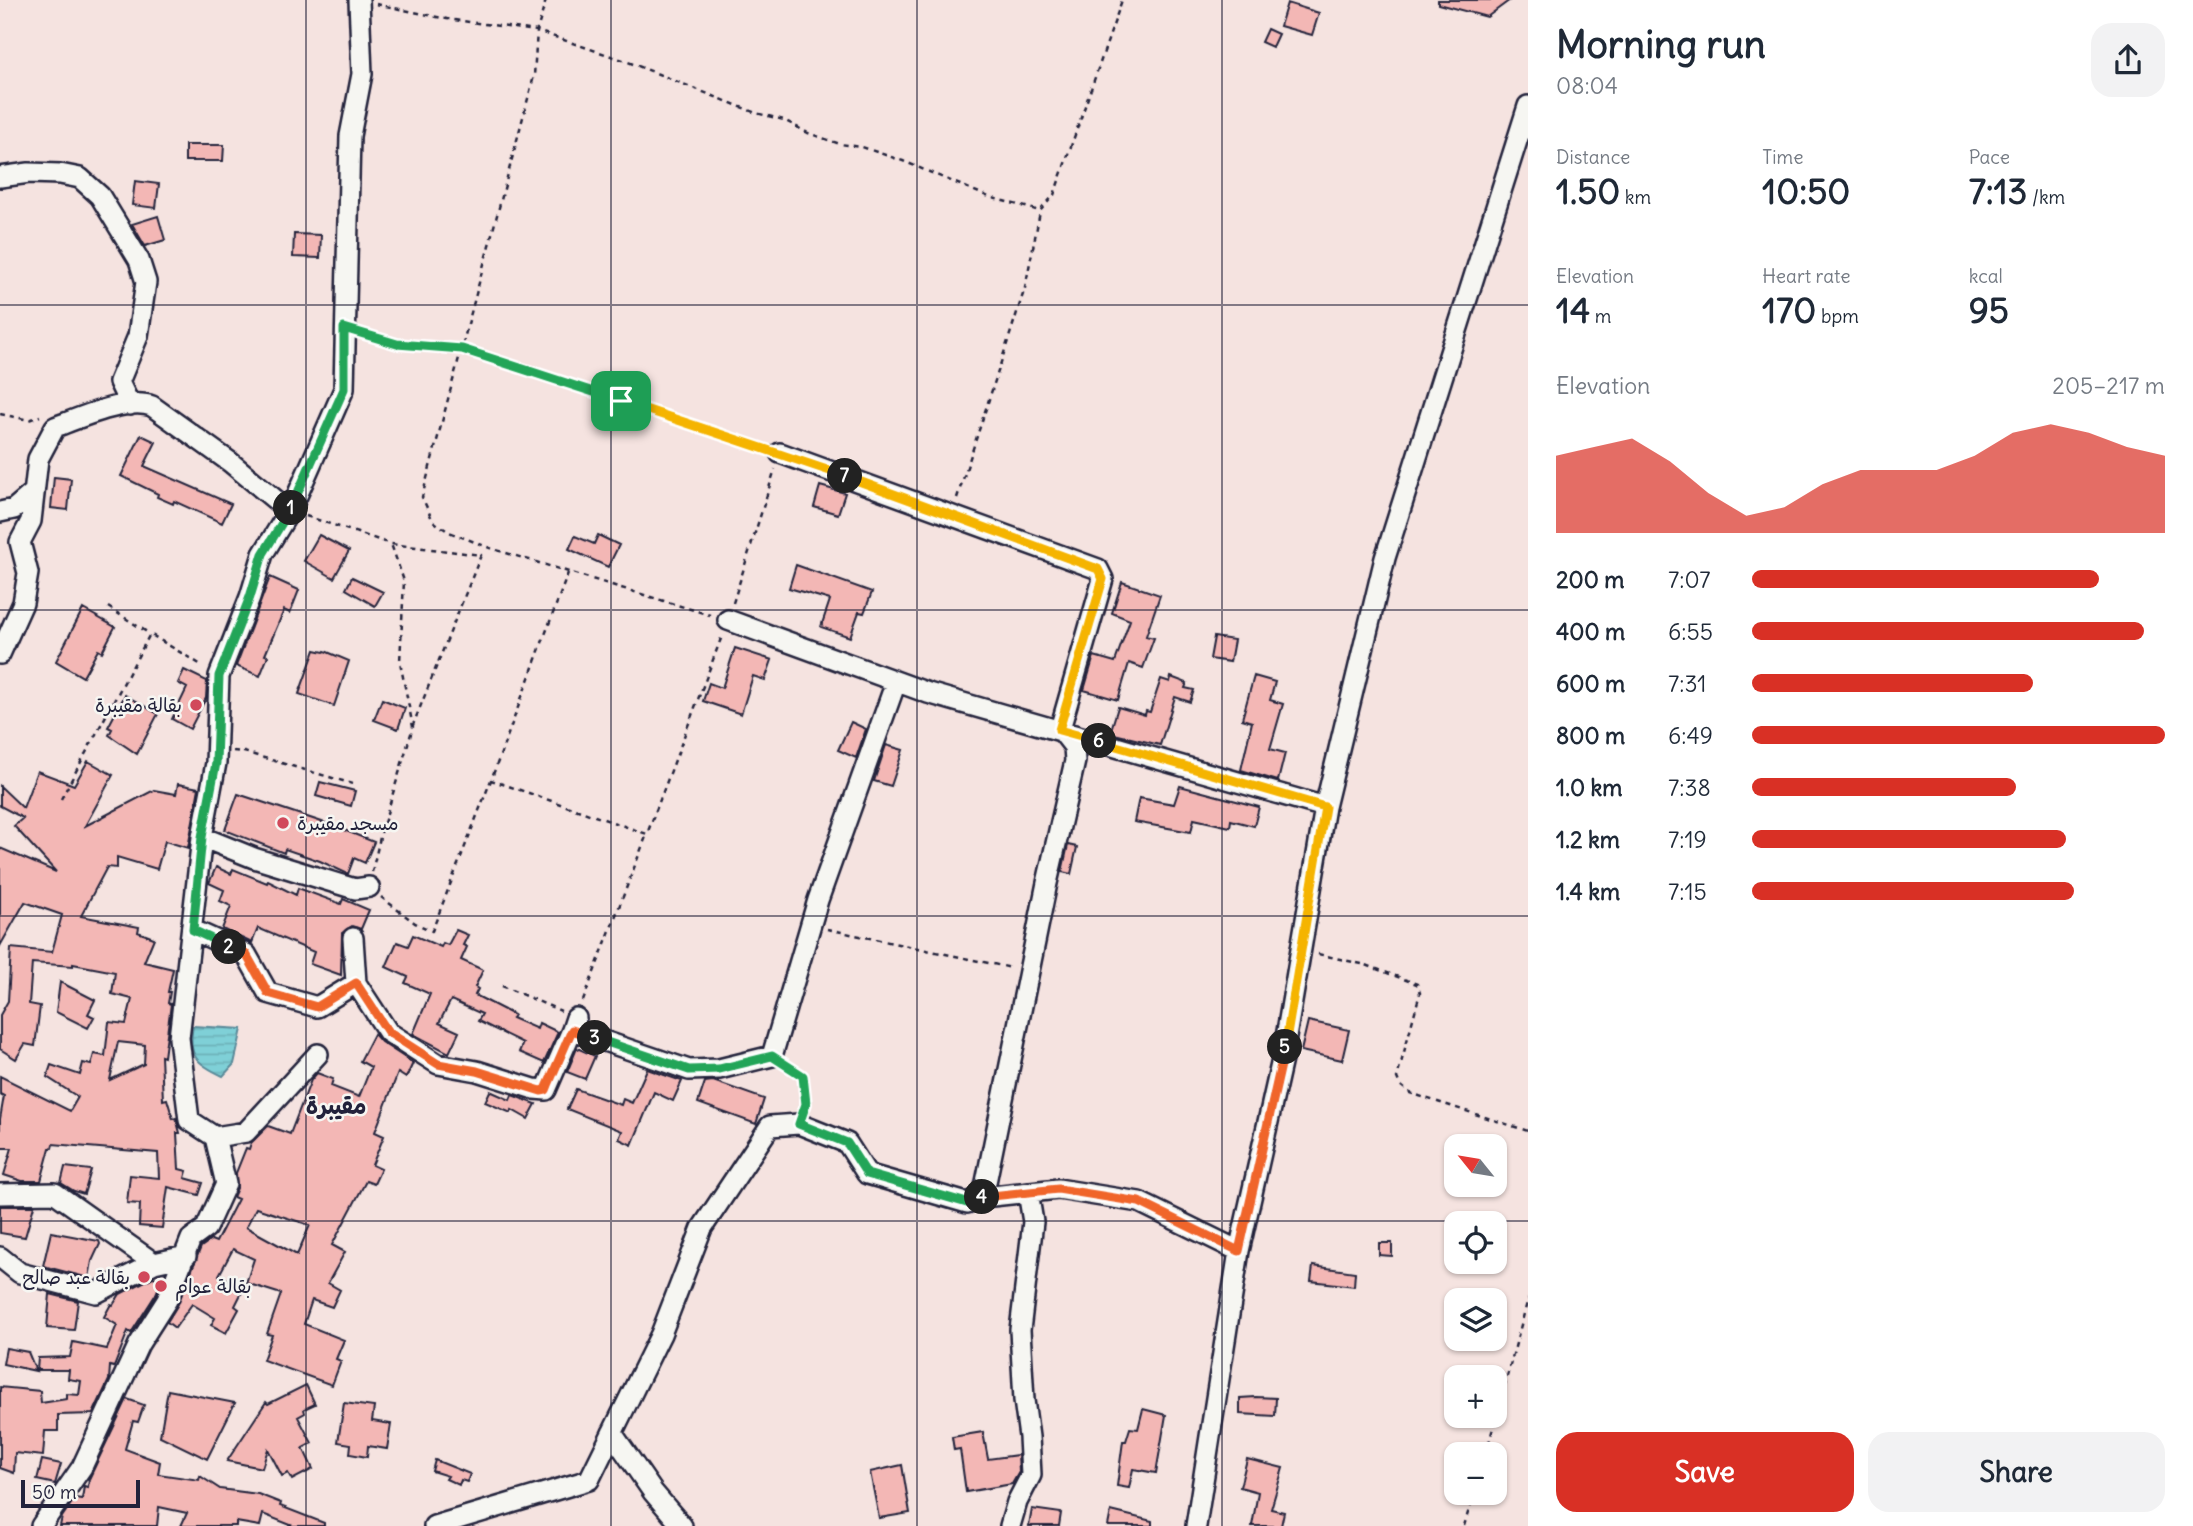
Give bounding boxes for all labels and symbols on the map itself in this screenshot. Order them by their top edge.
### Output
pin [591,371,651,431]
pin: 7 [828,458,862,494]
pin: 1 [274,490,308,526]
place label: بقالة مقيبرة [95,693,182,717]
marker: بقالة مقيبرة [188,697,204,713]
pin: 6 [1082,724,1116,758]
place label: مسجد مقيبرة [297,811,399,835]
marker: مسجد مقيبرة [275,815,291,831]
pin: 2 [212,930,246,964]
pin: 3 [578,1020,612,1056]
pin: 5 [1268,1030,1302,1064]
district label: مقيبرة [306,1091,366,1120]
north arrow [1444,1134,1507,1197]
pin: 4 [964,1180,1000,1214]
place label: بقالة عبد صالح [23,1265,130,1290]
marker: بقالة عبد صالح [136,1269,152,1285]
place label: بقالة عوام [175,1274,251,1301]
marker: بقالة عوام [153,1278,169,1294]
scale bar [21,1477,140,1509]

